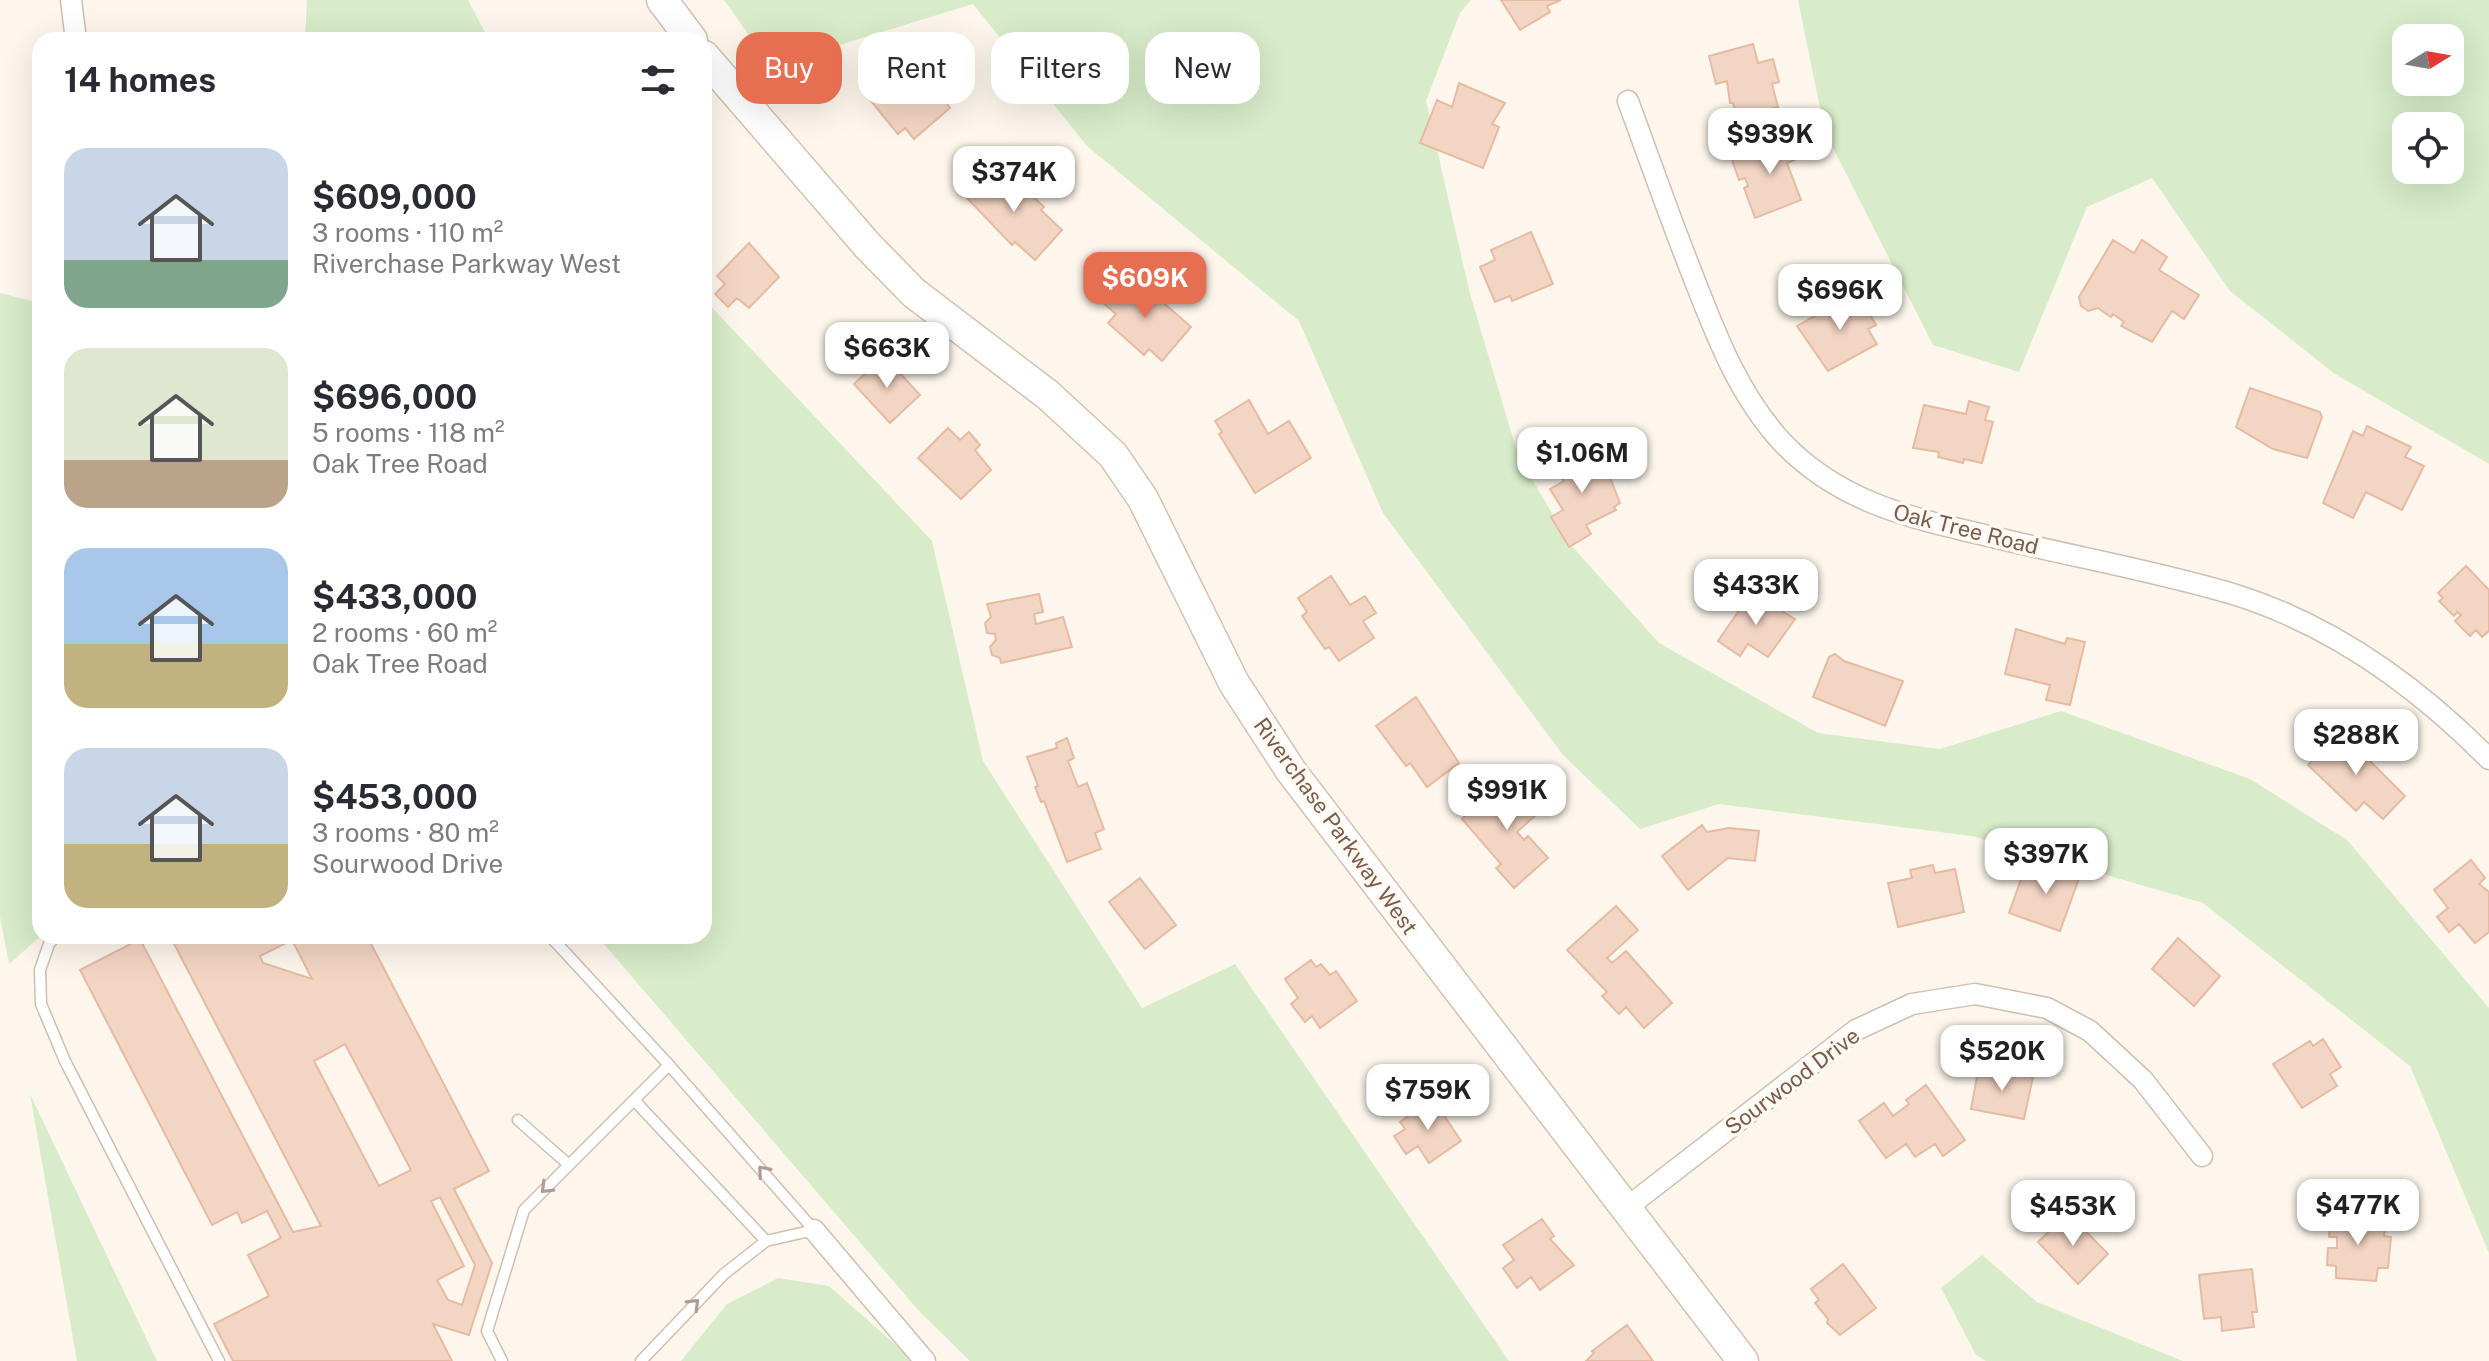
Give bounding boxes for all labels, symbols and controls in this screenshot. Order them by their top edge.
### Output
north arrow [2392,24,2464,96]
map controls [2392,24,2464,184]
chip: Buy [736,32,842,104]
chip: Rent [858,32,975,104]
chip: Filters [991,32,1129,104]
chip: New [1145,32,1260,104]
icon: filters [636,58,680,102]
text: 14 homes [64,60,216,100]
pin: $939K [1714,108,1826,176]
button: locate [2392,112,2464,184]
text: $939K [1726,118,1814,149]
pin: $374K [958,146,1070,214]
text: $374K [971,156,1057,187]
text: $609,000 [312,177,477,217]
icon: home [128,180,224,276]
text: 3 rooms · 110 m² [312,217,503,248]
text: Riverchase Parkway West [312,248,621,279]
pin: $609K [1089,252,1201,320]
text: $609K [1101,262,1189,293]
pin: $696K [1784,264,1896,332]
text: $696K [1796,274,1884,305]
pin: $663K [831,322,943,390]
text: $663K [843,332,931,363]
text: $696,000 [312,377,477,417]
icon: home [128,380,224,476]
text: 5 rooms · 118 m² [312,417,505,448]
pin: $1.06M [1517,427,1647,495]
text: $1.06M [1535,437,1629,468]
text: Oak Tree Road [312,448,488,479]
street label: Oak Tree Road [1891,498,2041,560]
pin: $433K [1700,559,1812,627]
text: $433K [1712,569,1800,600]
text: $433,000 [312,577,478,617]
icon: home [128,580,224,676]
text: 2 rooms · 60 m² [312,617,497,648]
text: Oak Tree Road [312,648,488,679]
pin: $288K [2300,709,2412,777]
street label: Riverchase Parkway West [1249,713,1423,939]
text: $288K [2312,719,2400,750]
pin: $991K [1451,764,1563,832]
text: $991K [1466,774,1548,805]
text: $453,000 [312,777,478,817]
icon: home [128,780,224,876]
text: 3 rooms · 80 m² [312,817,499,848]
pin: $397K [1990,828,2102,896]
text: $397K [2003,838,2089,869]
text: Sourwood Drive [312,848,503,879]
street label: Sourwood Drive [1720,1022,1864,1140]
pin: $520K [1946,1025,2058,1093]
text: $520K [1958,1035,2046,1066]
pin: $759K [1372,1064,1484,1132]
text: $759K [1384,1074,1472,1105]
one-way arrow [758,1166,773,1181]
one-way arrow [541,1179,555,1193]
pin: $477K [2302,1179,2414,1247]
pin: $453K [2017,1180,2129,1248]
text: $477K [2315,1189,2401,1220]
text: $453K [2029,1190,2117,1221]
one-way arrow [685,1299,699,1313]

